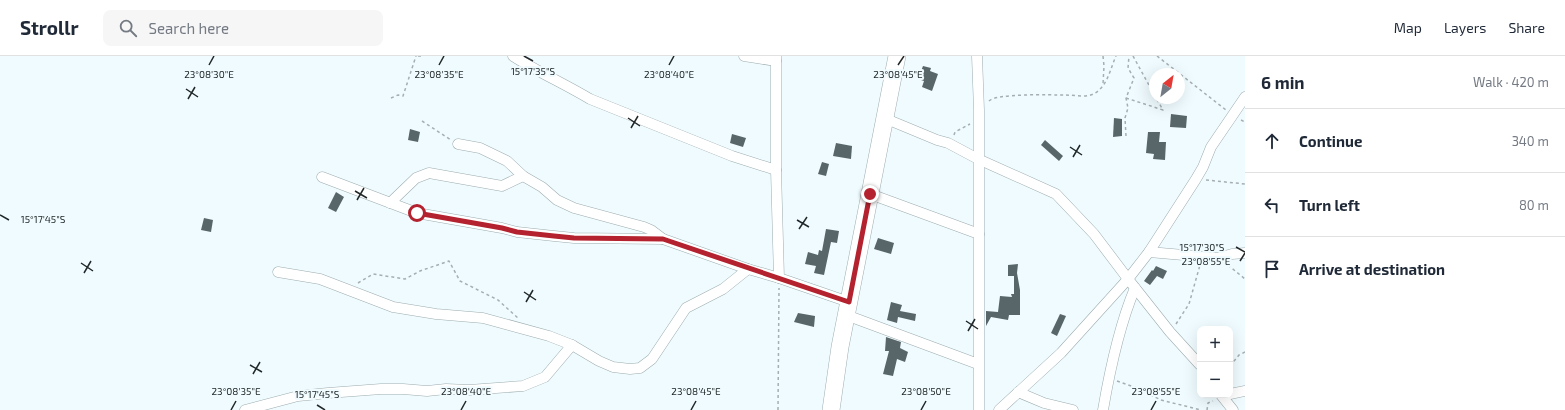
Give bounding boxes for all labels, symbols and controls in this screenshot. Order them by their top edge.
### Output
search box [103,10,383,46]
text: Strollr [20,16,79,39]
icon: search [117,17,139,39]
text: Search here [149,19,229,37]
text: Map [1394,19,1422,36]
text: Layers [1444,19,1486,36]
text: Share [1508,19,1545,36]
text: 15°17'35"S [511,65,555,77]
text: 23°08'30"E [184,68,234,80]
text: 23°08'35"E [414,68,464,80]
text: 23°08'40"E [644,68,694,80]
text: 23°08'45"E [873,68,923,80]
north arrow [1149,68,1185,104]
text: 6 min [1261,72,1305,92]
text: Walk · 420 m [1473,74,1549,90]
icon: ahead [1261,130,1283,152]
text: Continue [1299,132,1362,150]
text: 340 m [1512,133,1549,149]
route end [861,185,879,203]
icon: left [1261,194,1283,216]
text: Turn left [1299,196,1360,214]
text: 80 m [1519,197,1549,213]
route start [408,204,426,222]
text: 15°17'45"S [21,213,66,225]
text: 15°17'30"S [1180,241,1225,253]
text: 23°08'55"E [1182,255,1231,267]
icon: arrive [1261,258,1283,280]
text: Arrive at destination [1299,260,1445,278]
map controls [1197,326,1233,398]
button: + [1197,326,1233,362]
button: − [1197,362,1233,398]
text: 23°08'35"E [211,385,261,397]
text: 23°08'40"E [441,385,491,397]
text: 23°08'45"E [671,385,721,397]
text: 23°08'50"E [901,385,951,397]
text: 23°08'55"E [1132,385,1181,397]
text: 15°17'45"S [295,388,340,400]

